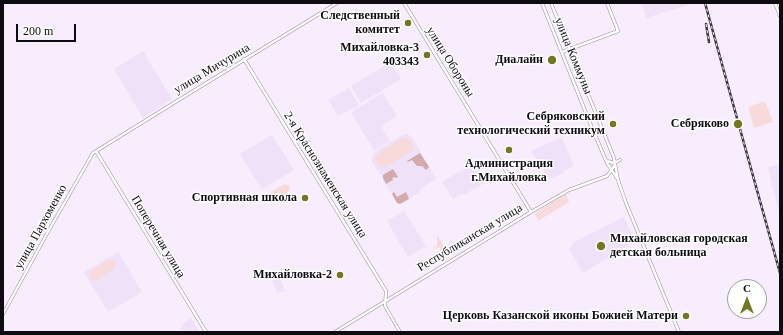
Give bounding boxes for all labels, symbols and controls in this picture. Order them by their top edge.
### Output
place label: Следственный комитет [320,9,400,37]
scale bar [18,16,78,42]
street label: улица Коммуны [551,16,595,96]
marker: Следственный комитет [403,18,413,28]
text: 200 m [23,24,53,38]
street label: улица Обороны [423,24,477,100]
street label: улица Мичурина [171,41,253,97]
place label: Михайловка-3 403343 [340,41,419,69]
marker: Михайловка-3 403343 [422,50,432,60]
place label: Диалайн [495,53,543,67]
marker: Диалайн [546,54,558,66]
street label: 2-я Краснознаменская улица [280,109,370,241]
place label: Себряковский технологический техникум [457,110,605,138]
place label: Себряково [671,117,729,131]
marker: Себряково [732,118,744,130]
marker: Себряковский технологический техникум [608,119,618,129]
marker: Администрация г.Михайловка [504,145,514,155]
place label: Администрация г.Михайловка [465,157,553,185]
street label: улица Пархоменко [12,182,70,272]
place label: Спортивная школа [192,191,297,205]
street label: Поперечная улица [128,193,188,281]
marker: Спортивная школа [300,193,310,203]
street label: Республиканская улица [415,201,525,275]
place label: Михайловская городская детская больница [610,232,748,260]
marker: Михайловская городская детская больница [595,240,607,252]
place label: Михайловка-2 [253,268,332,282]
marker: Михайловка-2 [335,270,345,280]
north arrow [727,279,767,319]
text: С [743,282,751,294]
place label: Церковь Казанской иконы Божией Матери [443,309,678,323]
marker: Церковь Казанской иконы Божией Матери [681,311,691,321]

